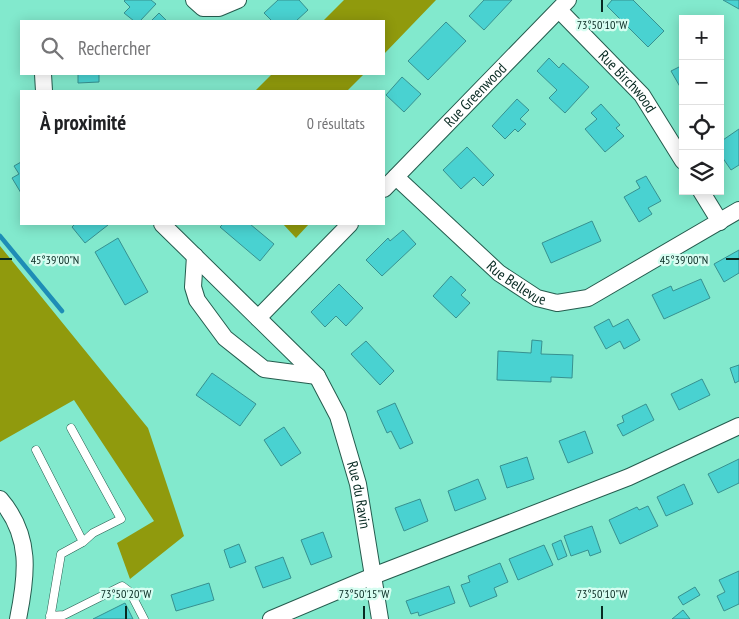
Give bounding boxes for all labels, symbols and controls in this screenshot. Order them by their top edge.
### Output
map controls [679,15,724,195]
button: + [679,15,724,60]
text: 73°50'10"W [577,17,627,32]
search box [20,20,385,75]
icon: search [38,34,66,62]
text: Rechercher [78,36,150,60]
street label: Rue Birchwood [595,46,661,116]
street label: Rue Greenwood [440,59,510,131]
button: − [679,60,724,105]
button: locate [679,105,724,150]
text: À proximité [40,109,126,136]
text: 0 résultats [307,113,365,133]
button: layers [679,150,724,195]
text: 45°39'00"N [31,252,79,267]
text: 45°39'00"N [660,252,708,267]
street label: Rue Bellevue [483,256,548,309]
street label: Rue du Ravin [343,459,375,530]
text: 73°50'20"W [101,586,151,601]
text: 73°50'15"W [339,586,389,601]
text: 73°50'10"W [577,586,627,601]

